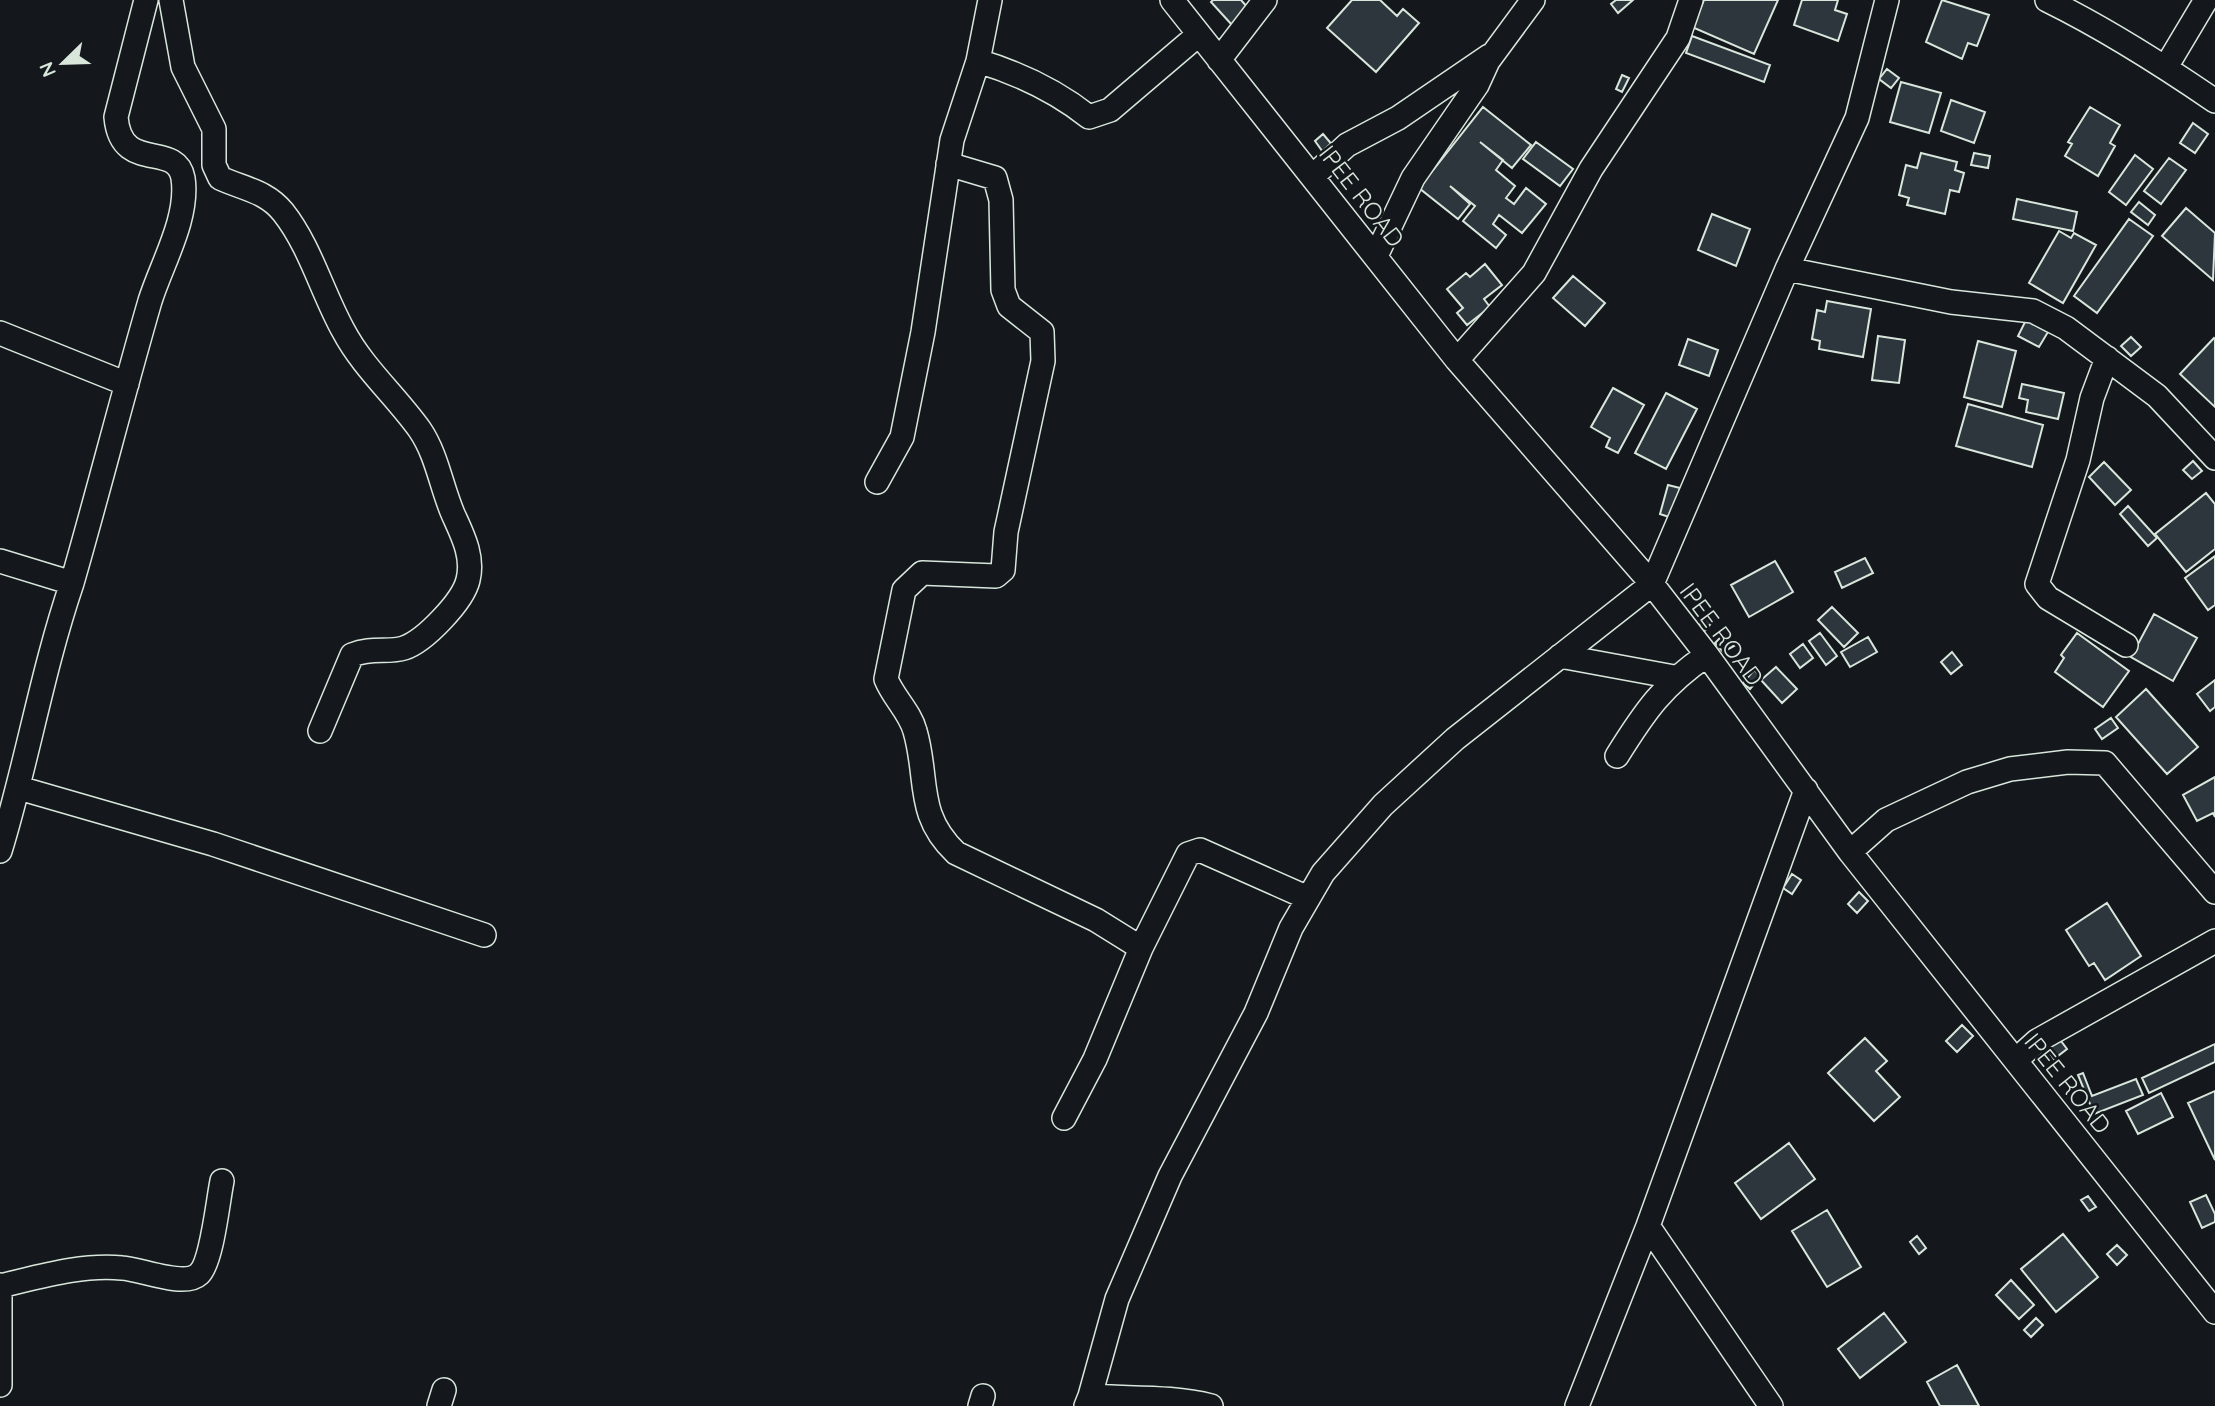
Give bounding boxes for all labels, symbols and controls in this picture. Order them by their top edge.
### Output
north arrow [28,28,98,98]
text: N [34,59,61,81]
street label: IPEE ROAD [1313,139,1411,253]
street label: IPEE ROAD [1674,577,1770,691]
street label: IPEE ROAD [2018,1027,2118,1139]

